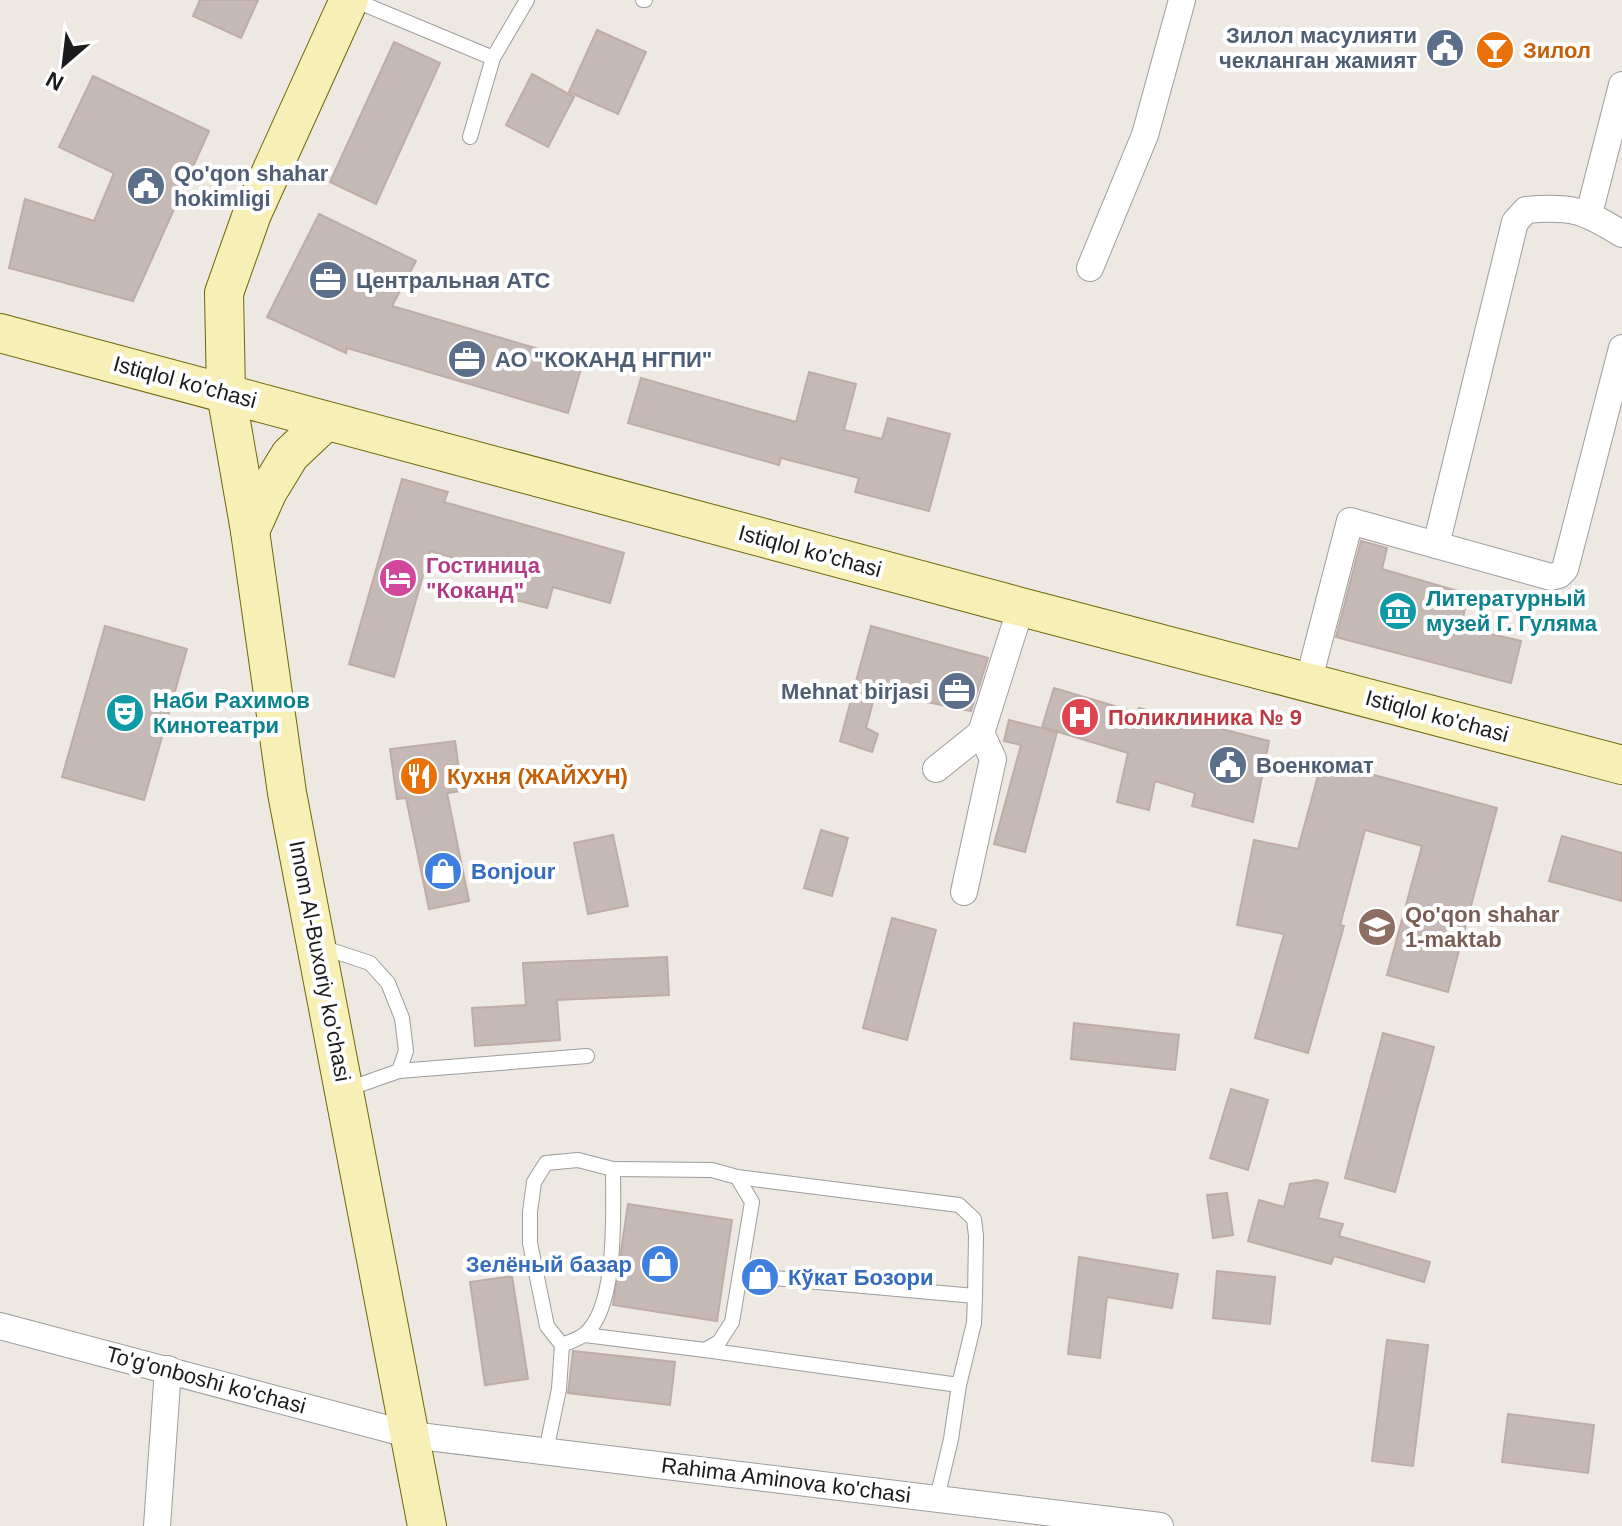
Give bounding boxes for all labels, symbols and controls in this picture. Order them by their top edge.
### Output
place label: Зилол масулияти чекланган жамият [1219,23,1417,73]
north arrow [24,24,104,104]
public building icon: Зилол масулияти чекланган жамият [1424,27,1466,69]
bar icon: Зилол [1474,29,1516,71]
place label: Зилол [1523,38,1591,63]
text: N [42,66,68,96]
place label: Qo'qon shahar hokimligi [174,161,329,211]
public building icon: Qo'qon shahar hokimligi [125,165,167,207]
office icon: Центральная АТС [307,259,349,301]
place label: Центральная АТС [356,268,551,293]
office icon: АО "КОКАНД НГПИ" [446,338,488,380]
place label: АО "КОКАНД НГПИ" [495,347,712,372]
street label: Istiqlol ko'chasi [111,351,259,413]
street label: Istiqlol ko'chasi [736,520,884,582]
place label: Гостиница "Коканд" [426,553,541,603]
hotel icon: Гостиница "Коканд" [377,557,419,599]
place label: Литературный музей Г. Гуляма [1426,586,1598,636]
museum icon: Литературный музей Г. Гуляма [1377,590,1419,632]
office icon: Mehnat birjasi [936,670,978,712]
place label: Mehnat birjasi [781,679,929,704]
street label: Istiqlol ko'chasi [1363,685,1511,747]
place label: Наби Рахимов Кинотеатри [153,688,310,738]
theatre icon: Наби Рахимов Кинотеатри [104,692,146,734]
hospital icon: Поликлиника № 9 [1059,696,1101,738]
place label: Поликлиника № 9 [1108,705,1302,730]
public building icon: Военкомат [1207,744,1249,786]
place label: Военкомат [1256,753,1374,778]
restaurant icon: Кухня (ЖАЙХУН) [398,755,440,797]
place label: Кухня (ЖАЙХУН) [447,764,628,789]
street label: Imom Al-Buxoriy ko'chasi [284,838,356,1084]
shop icon: Bonjour [422,850,464,892]
place label: Bonjour [471,859,556,884]
place label: Qo'qon shahar 1-maktab [1405,902,1560,952]
school or university icon: Qo'qon shahar 1-maktab [1356,906,1398,948]
shop icon: Зелёный базар [639,1243,681,1285]
place label: Зелёный базар [466,1252,632,1277]
shop icon: Кўкат Бозори [739,1256,781,1298]
place label: Кўкат Бозори [788,1265,934,1290]
street label: To'g'onboshi ko'chasi [103,1341,309,1419]
street label: Rahima Aminova ko'chasi [660,1452,912,1508]

